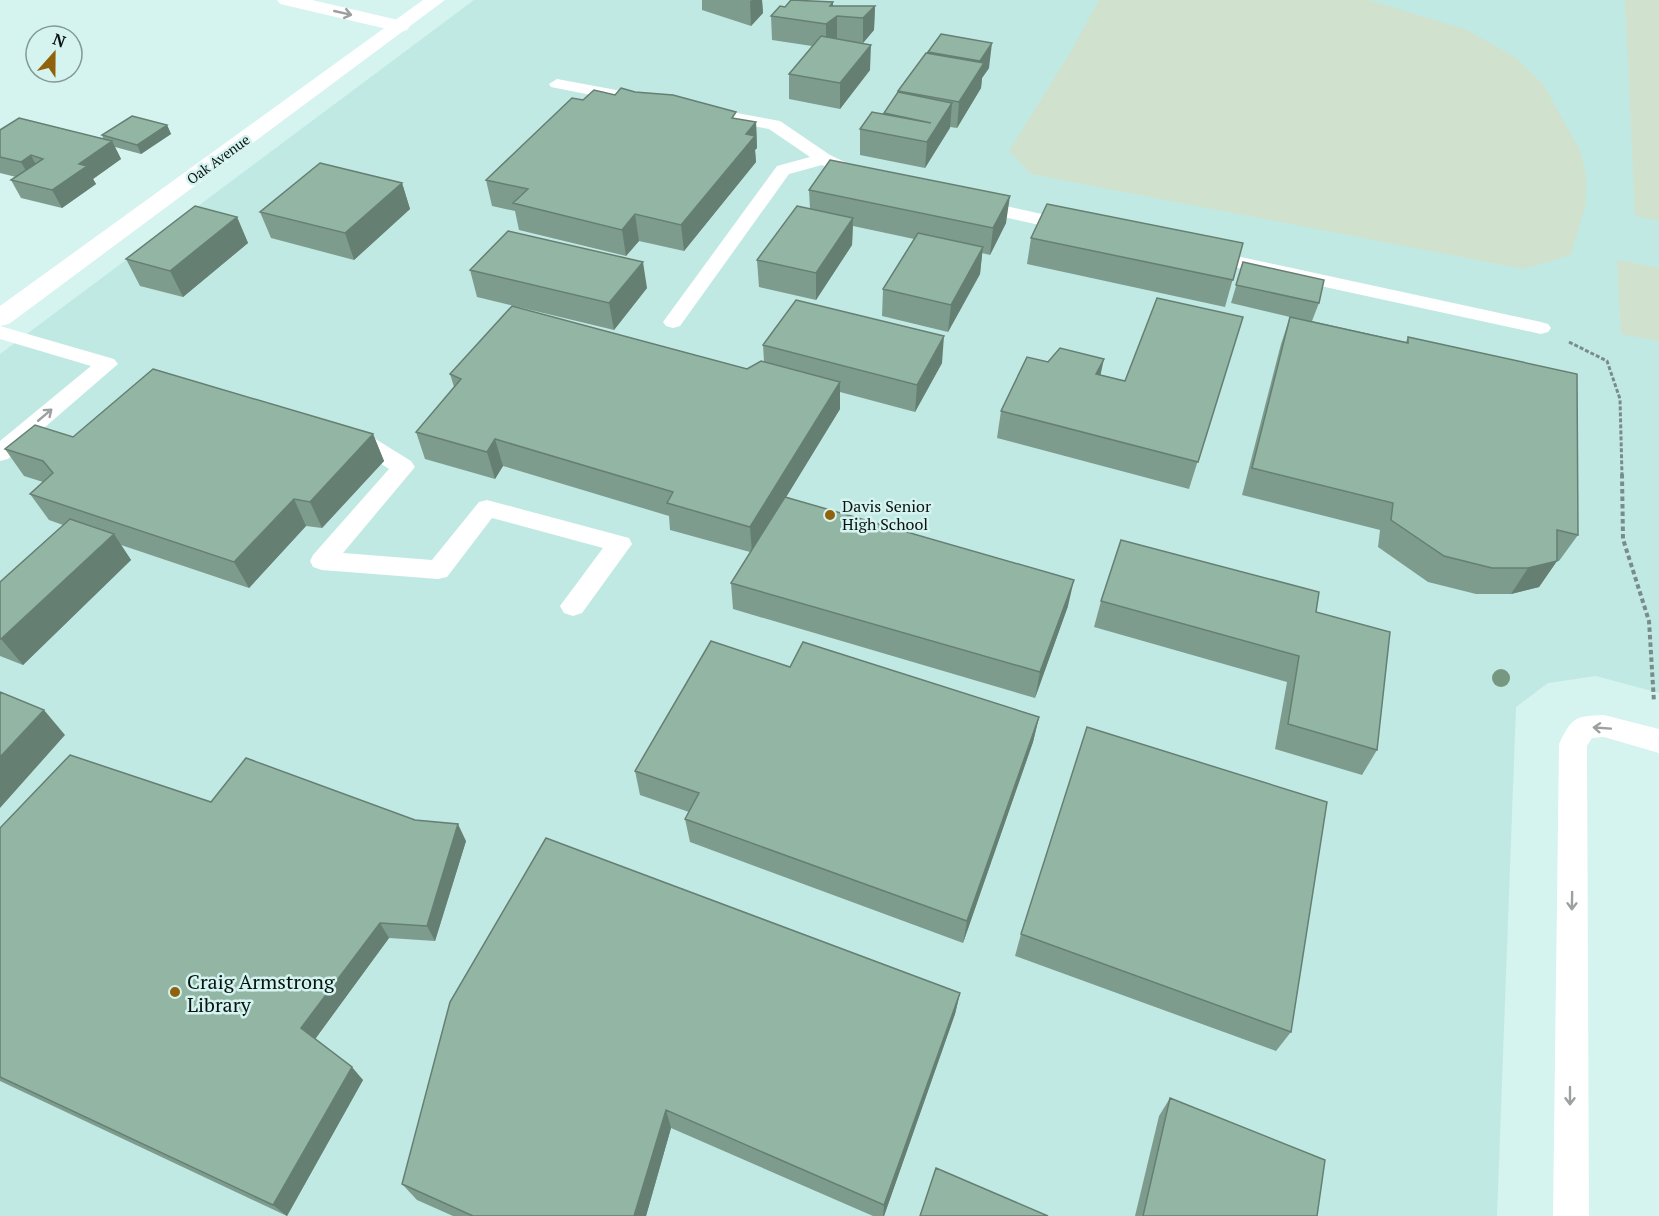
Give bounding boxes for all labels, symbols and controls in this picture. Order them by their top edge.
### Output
one-way arrow [334,7,353,19]
north arrow [24,24,84,84]
text: N [50,28,69,52]
street label: Oak Avenue [183,130,253,188]
one-way arrow [37,409,53,422]
place label: Davis Senior High School [842,495,932,535]
marker: Davis Senior High School [823,508,837,522]
one-way arrow [1593,722,1613,733]
one-way arrow [1566,890,1578,910]
place label: Craig Armstrong Library [187,968,335,1018]
marker: Craig Armstrong Library [168,985,182,999]
one-way arrow [1564,1085,1576,1105]

